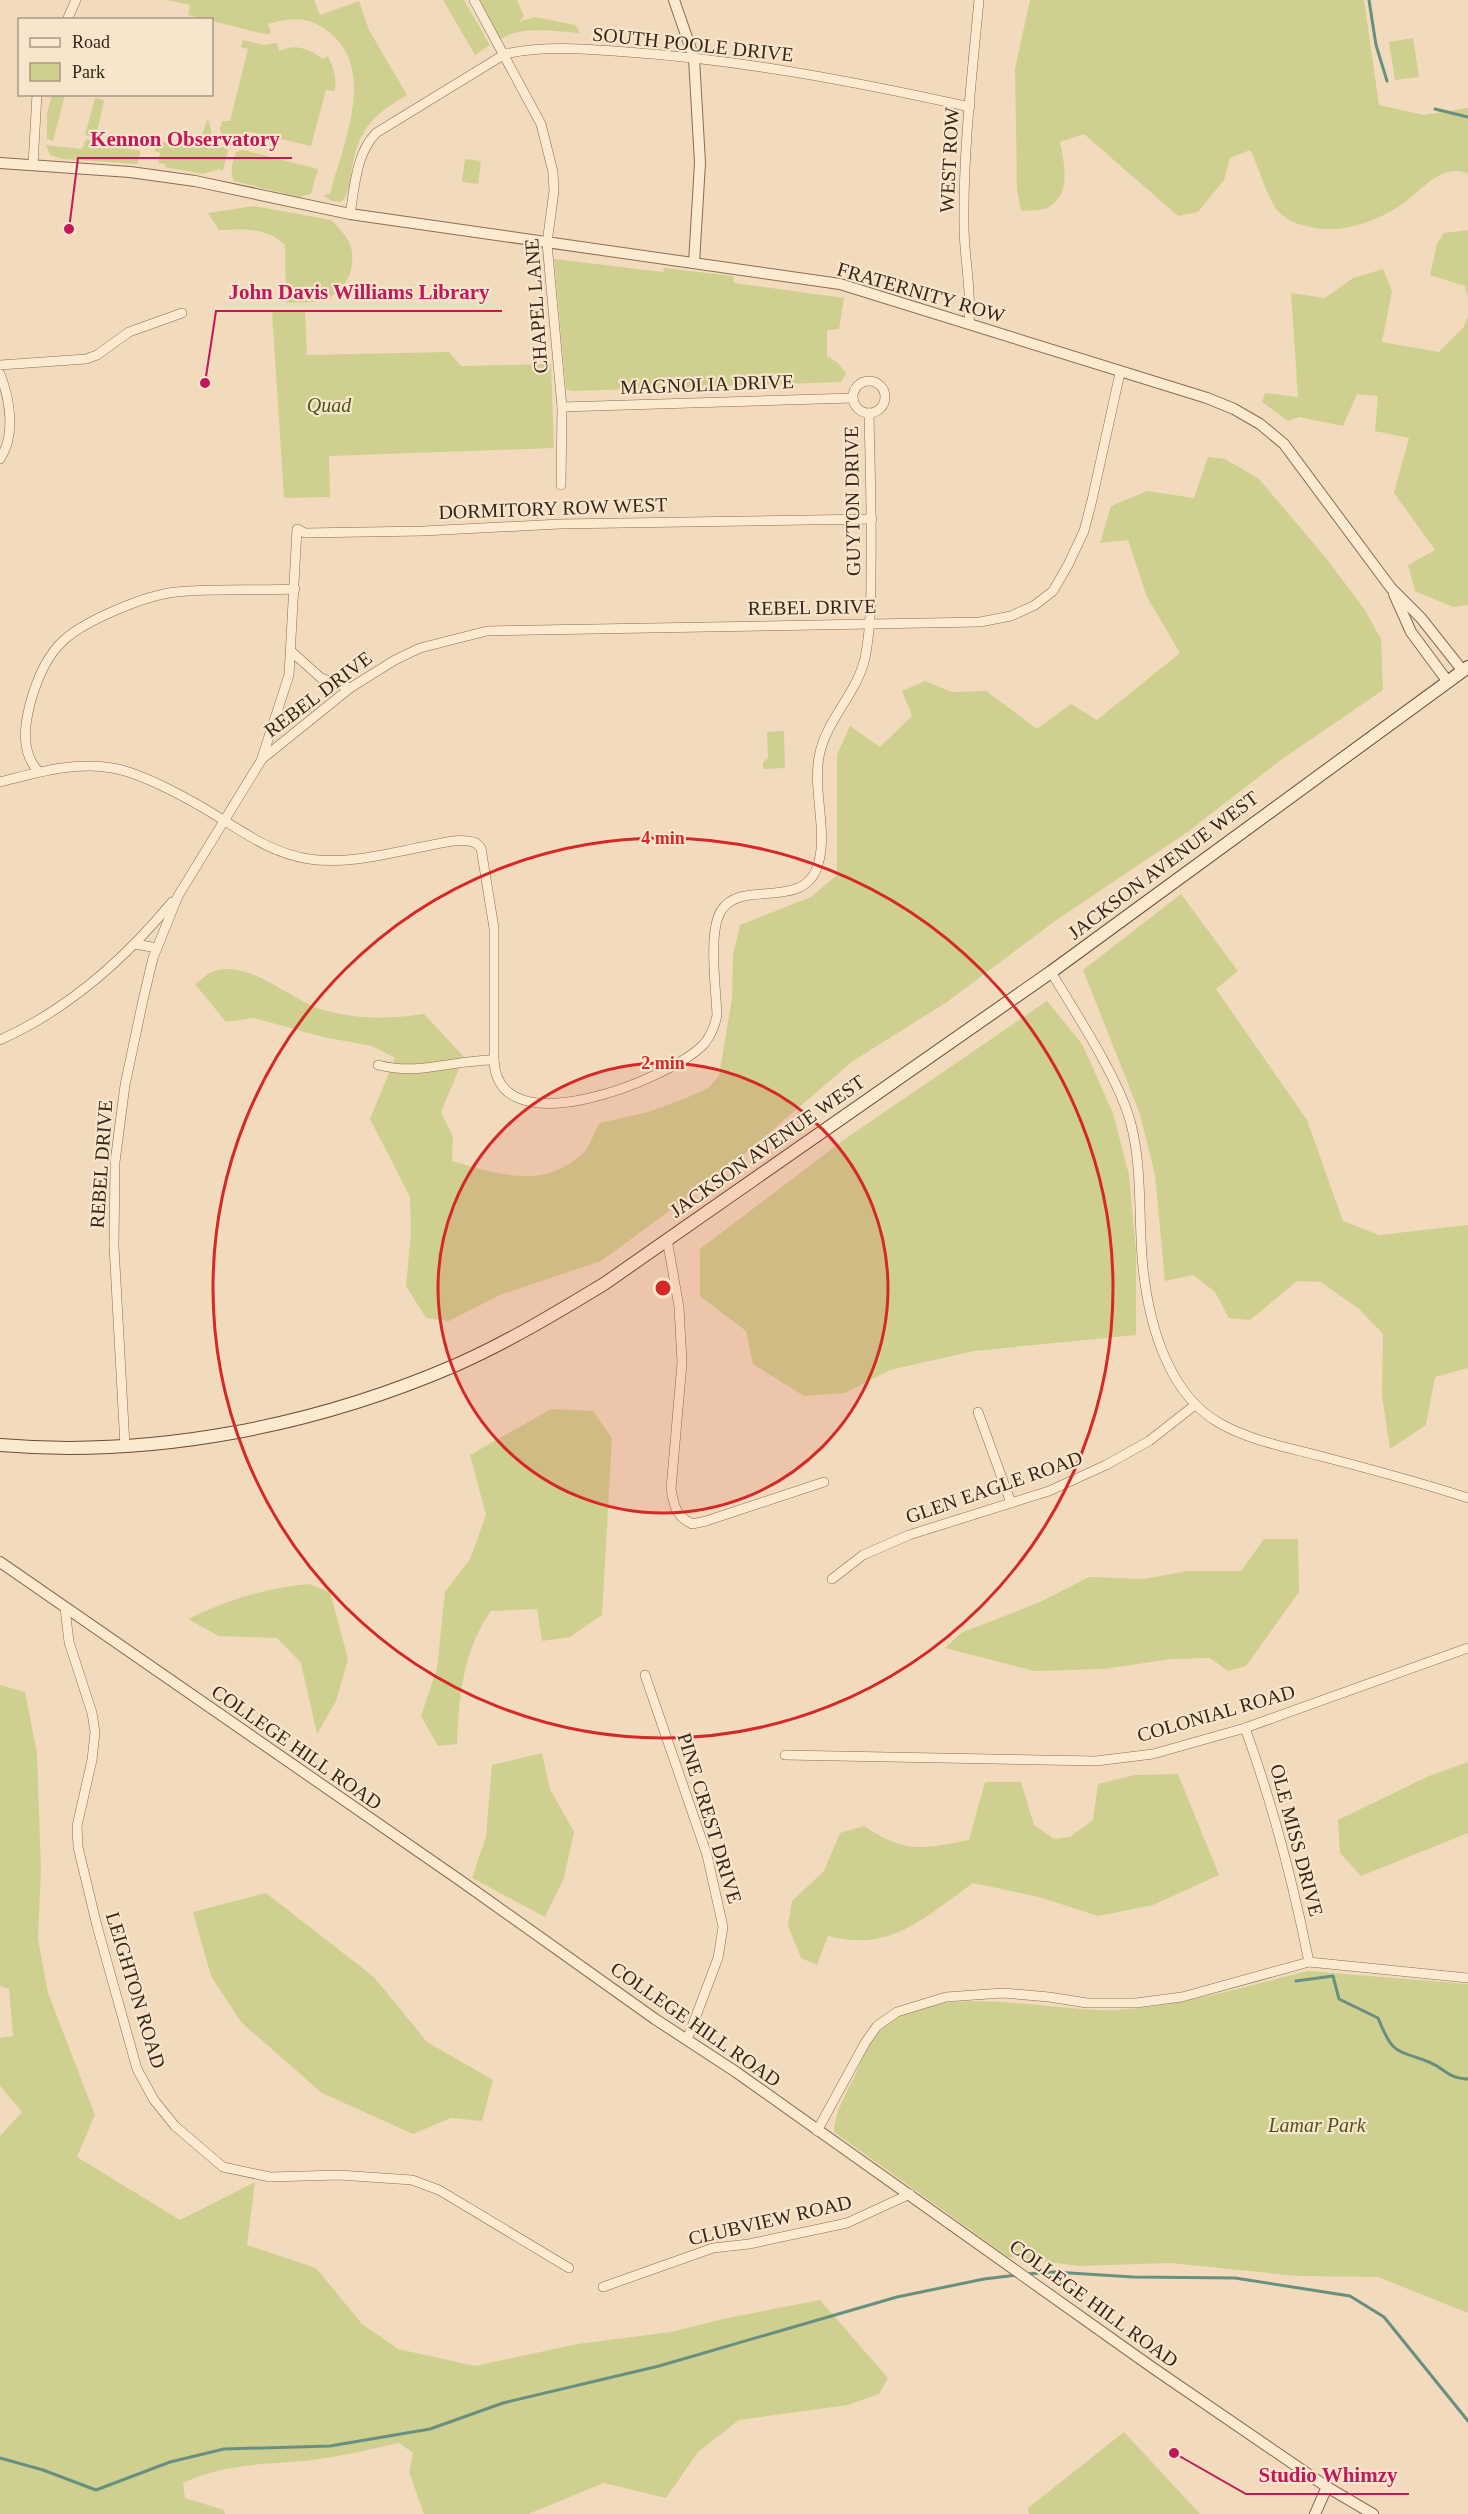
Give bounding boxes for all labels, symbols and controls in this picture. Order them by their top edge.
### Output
legend [18,18,213,96]
street label: SOUTH POOLE DRIVE [591,22,795,66]
text: Road [72,32,110,52]
text: Park [72,62,105,82]
street label: WEST ROW [935,107,963,213]
callout: Kennon Observatory [78,119,292,158]
text: Kennon Observatory [90,127,280,151]
street label: CHAPEL LANE [520,238,552,374]
street label: FRATERNITY ROW [835,258,1007,326]
callout: John Davis Williams Library [216,272,502,311]
text: John Davis Williams Library [228,280,490,304]
street label: MAGNOLIA DRIVE [620,370,794,398]
park label: Quad [307,394,352,416]
street label: GUYTON DRIVE [840,426,864,576]
street label: DORMITORY ROW WEST [438,493,668,523]
street label: REBEL DRIVE [747,595,877,619]
street label: REBEL DRIVE [260,646,376,742]
street label: JACKSON AVENUE WEST [1063,786,1263,944]
text: 4 min [641,828,685,848]
text: 2 min [641,1053,685,1073]
street label: JACKSON AVENUE WEST [665,1070,869,1222]
street label: REBEL DRIVE [86,1099,116,1229]
centre of rings [653,1278,673,1298]
street label: GLEN EAGLE ROAD [903,1446,1085,1528]
street label: COLLEGE HILL ROAD [208,1680,386,1814]
street label: COLONIAL ROAD [1135,1680,1297,1746]
street label: PINE CREST DRIVE [674,1730,746,1906]
street label: OLE MISS DRIVE [1266,1761,1328,1919]
street label: LEIGHTON ROAD [102,1909,170,2071]
street label: COLLEGE HILL ROAD [607,1957,785,2091]
park label: Lamar Park [1267,2114,1367,2136]
street label: CLUBVIEW ROAD [686,2191,854,2249]
street label: COLLEGE HILL ROAD [1006,2235,1182,2371]
callout: Studio Whimzy [1246,2455,1409,2494]
text: Studio Whimzy [1258,2463,1398,2487]

